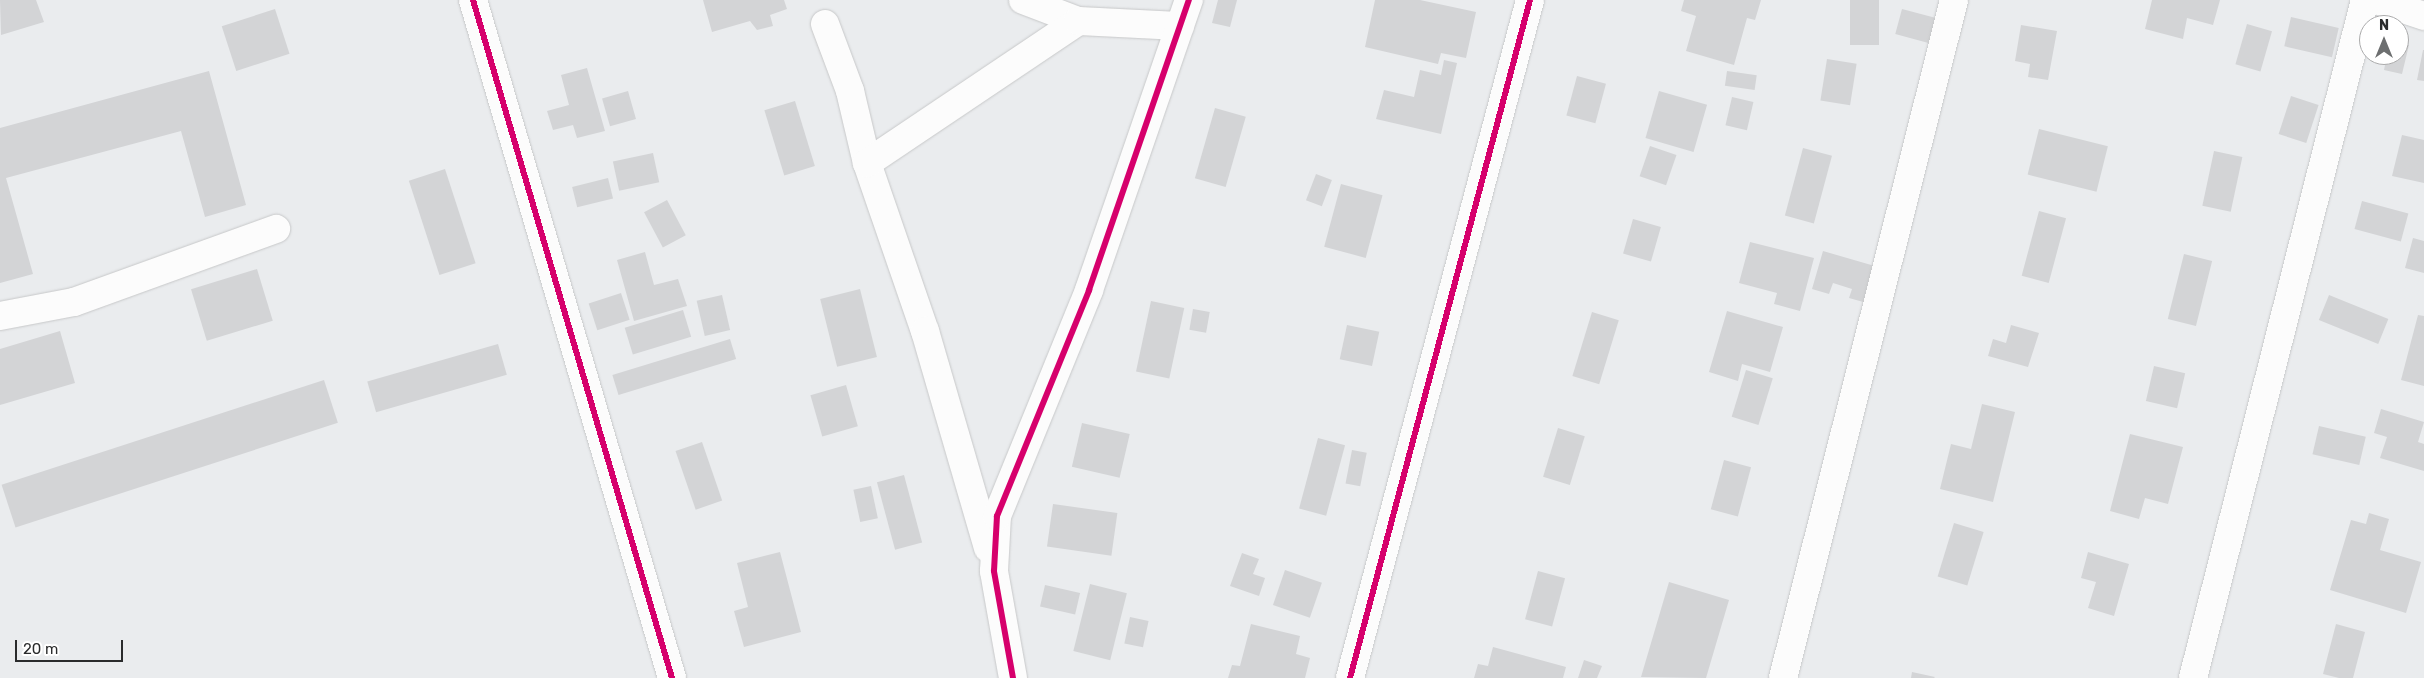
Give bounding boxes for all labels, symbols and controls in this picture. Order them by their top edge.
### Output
north arrow [2359,15,2409,65]
text: N [2379,17,2389,34]
scale bar [18,630,125,662]
text: 20 m [23,640,58,658]

